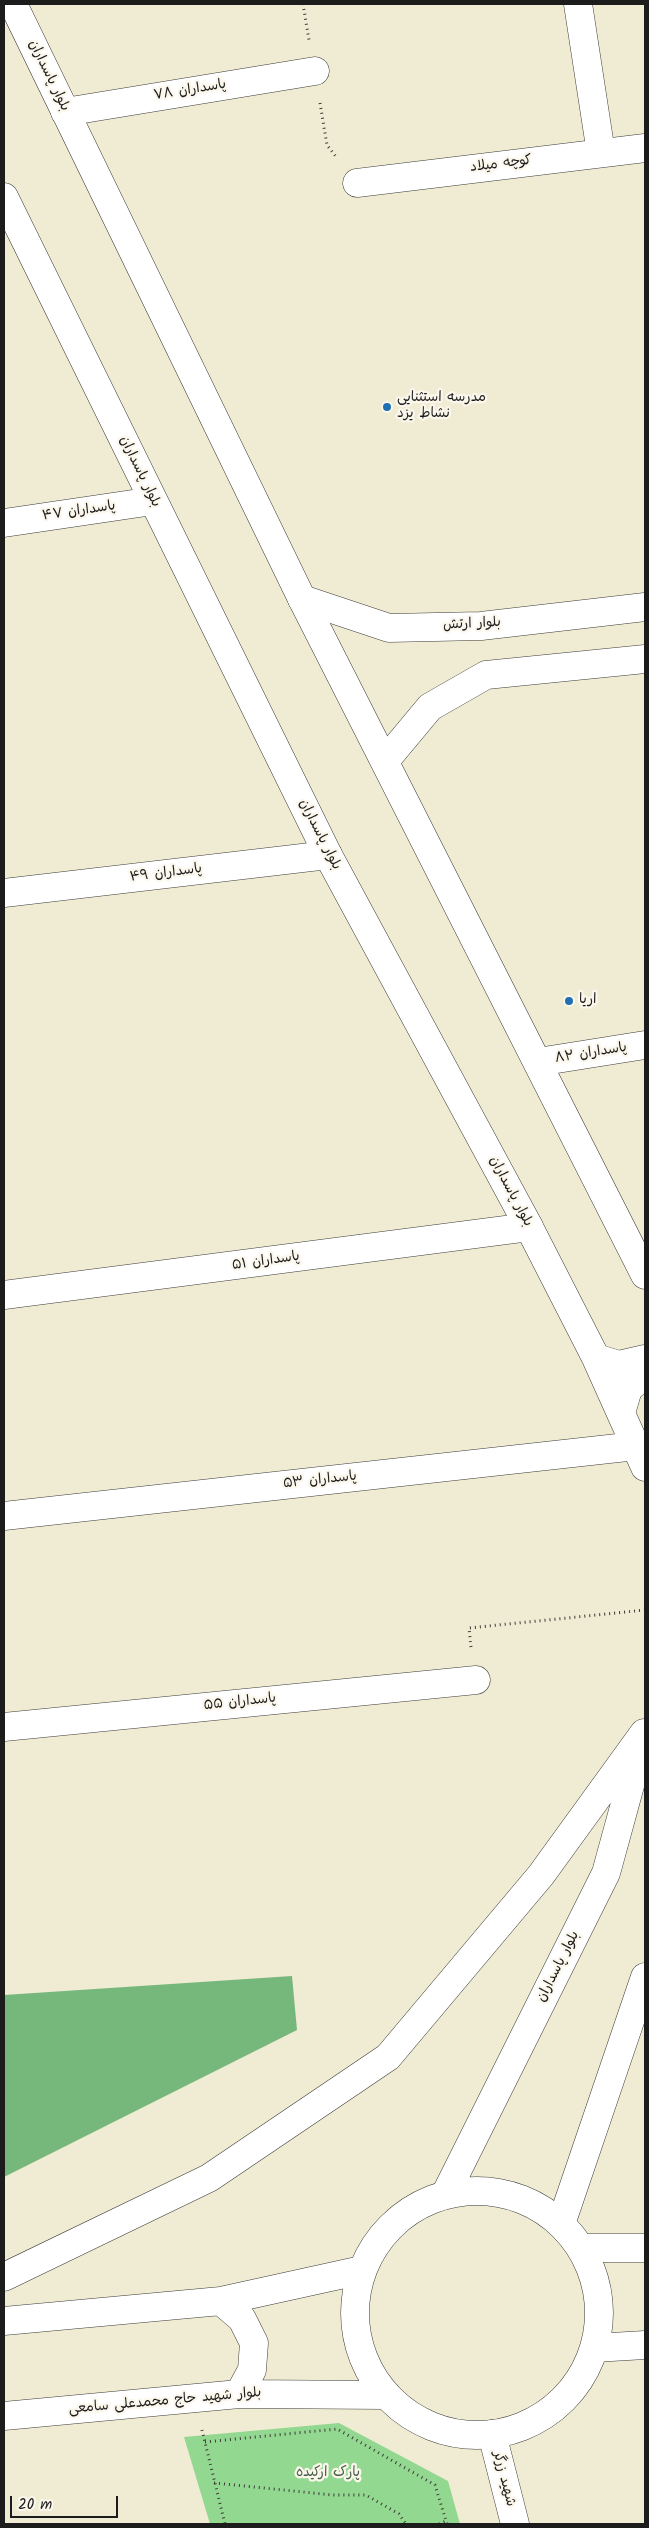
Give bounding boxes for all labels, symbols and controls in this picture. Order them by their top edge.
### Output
street label: بلوار پاسداران [24,38,72,114]
street label: پاسداران ۷۸ [153,77,227,105]
street label: کوچه میلاد [469,153,533,177]
place label: مدرسه استثنایی نشاط یزد [397,391,486,424]
marker: مدرسه استثنایی نشاط یزد [381,401,393,413]
street label: بلوار پاسداران [115,434,163,510]
street label: پاسداران ۴۷ [41,499,117,525]
street label: بلوار ارتش [443,615,501,635]
street label: بلوار پاسداران [294,797,344,873]
street label: پاسداران ۴۹ [129,861,203,887]
place label: اریا [579,993,597,1009]
marker: اریا [563,995,575,1007]
street label: پاسداران ۸۲ [554,1040,628,1068]
street label: بلوار پاسداران [484,1154,536,1230]
street label: پاسداران ۵۱ [231,1249,301,1275]
street label: پاسداران ۵۳ [282,1469,358,1493]
street label: پاسداران ۵۵ [203,1691,277,1715]
street label: بلوار پاسداران [534,1929,584,2005]
street label: بلوار شهید حاج محمدعلی سامعی [68,2385,262,2419]
street label: شهید زرگر [488,2450,518,2508]
park label: پارک ارکیده [296,2466,360,2482]
scale bar [12,2486,120,2518]
text: 20 m [18,2493,52,2517]

